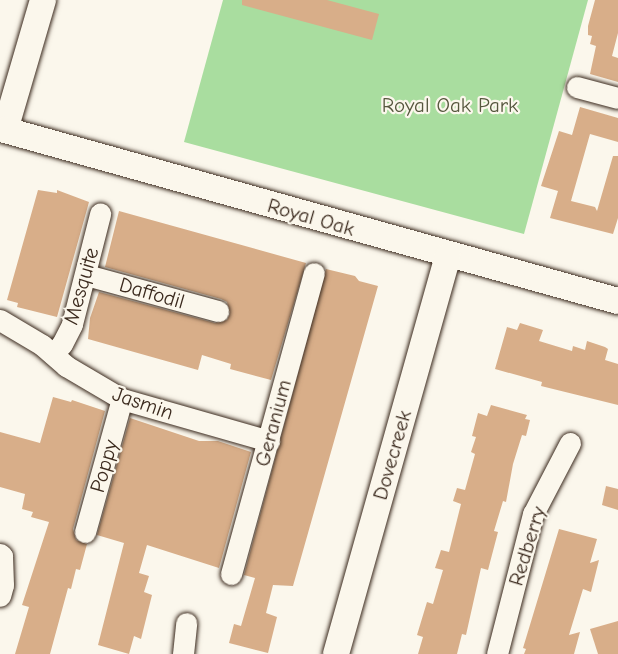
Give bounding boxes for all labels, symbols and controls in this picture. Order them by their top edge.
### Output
park label: Royal Oak Park [382,92,518,118]
street label: Royal Oak [265,193,357,241]
street label: Mesquite [58,245,104,327]
street label: Daffodil [116,272,188,314]
street label: Geranium [249,377,297,469]
street label: Jasmin [109,381,177,425]
street label: Dovecreek [367,407,417,503]
street label: Poppy [85,437,123,495]
street label: Redberry [503,503,551,589]

